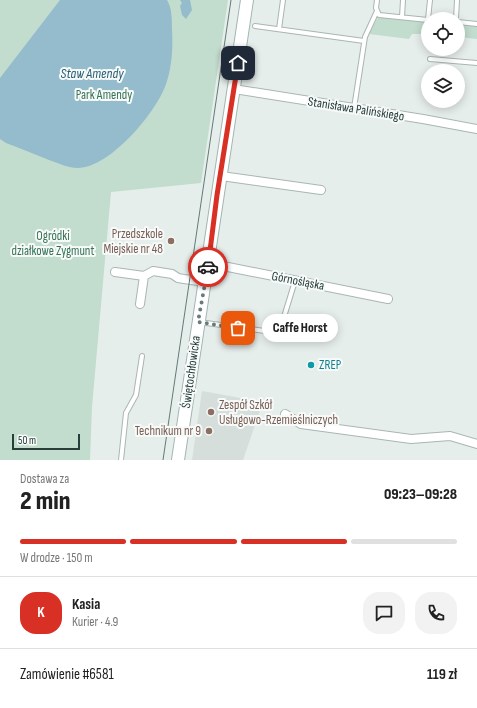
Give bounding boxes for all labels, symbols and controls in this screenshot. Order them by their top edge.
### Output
map controls [421,12,465,108]
button: locate [421,12,465,56]
pin [221,46,255,80]
icon: home [227,52,249,74]
button: layers [421,64,465,108]
water label: Staw Amendy [61,65,124,82]
park label: Park Amendy [76,87,132,103]
street label: Stanisława Palińskiego [307,93,405,125]
place label: Przedszkole Miejskie nr 48 [103,226,163,257]
park label: Ogródki działkowe Zygmunt [12,228,95,259]
marker: Przedszkole Miejskie nr 48 [166,236,176,246]
courier [188,247,228,287]
icon: car [197,256,219,278]
street label: Górnośląska [270,268,326,294]
pin [221,311,255,345]
callout: Caffe Horst [262,314,338,342]
icon: bag [227,317,249,339]
text: Caffe Horst [273,320,327,336]
street label: Świętochłowicka [178,335,204,409]
place label: ZREP [319,357,342,373]
marker: ZREP [306,360,316,370]
place label: Zespół Szkół Usługowo-Rzemieślniczych [219,397,338,428]
marker: Zespół Szkół Usługowo-Rzemieślniczych [206,407,216,417]
place label: Technikum nr 9 [135,423,201,439]
marker: Technikum nr 9 [204,426,214,436]
scale bar [12,432,80,451]
text: 50 m [18,434,36,447]
text: Dostawa za [20,471,69,487]
text: 09:23–09:28 [384,485,457,504]
text: 2 min [20,486,70,517]
text: W drodze · 150 m [20,550,93,566]
button: chat [363,592,405,634]
button: phone [415,592,457,634]
text: Kasia [72,595,100,614]
text: K [37,603,45,622]
text: Kurier · 4.9 [72,614,118,630]
text: Zamówienie #6581 [20,665,114,684]
text: 119 zł [427,665,457,684]

